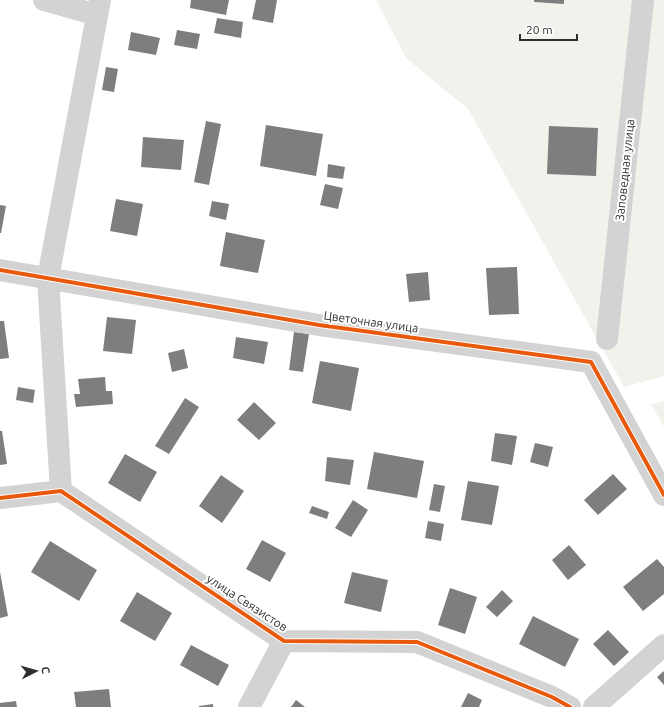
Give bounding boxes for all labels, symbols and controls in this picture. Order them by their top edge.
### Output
scale bar [520,16,577,42]
text: 20 m [526,23,553,36]
street label: Заповедная улица [613,118,636,222]
street label: Цветочная улица [323,308,419,335]
street label: улица Связистов [204,572,290,634]
north arrow [16,651,56,691]
text: С [40,666,52,674]

